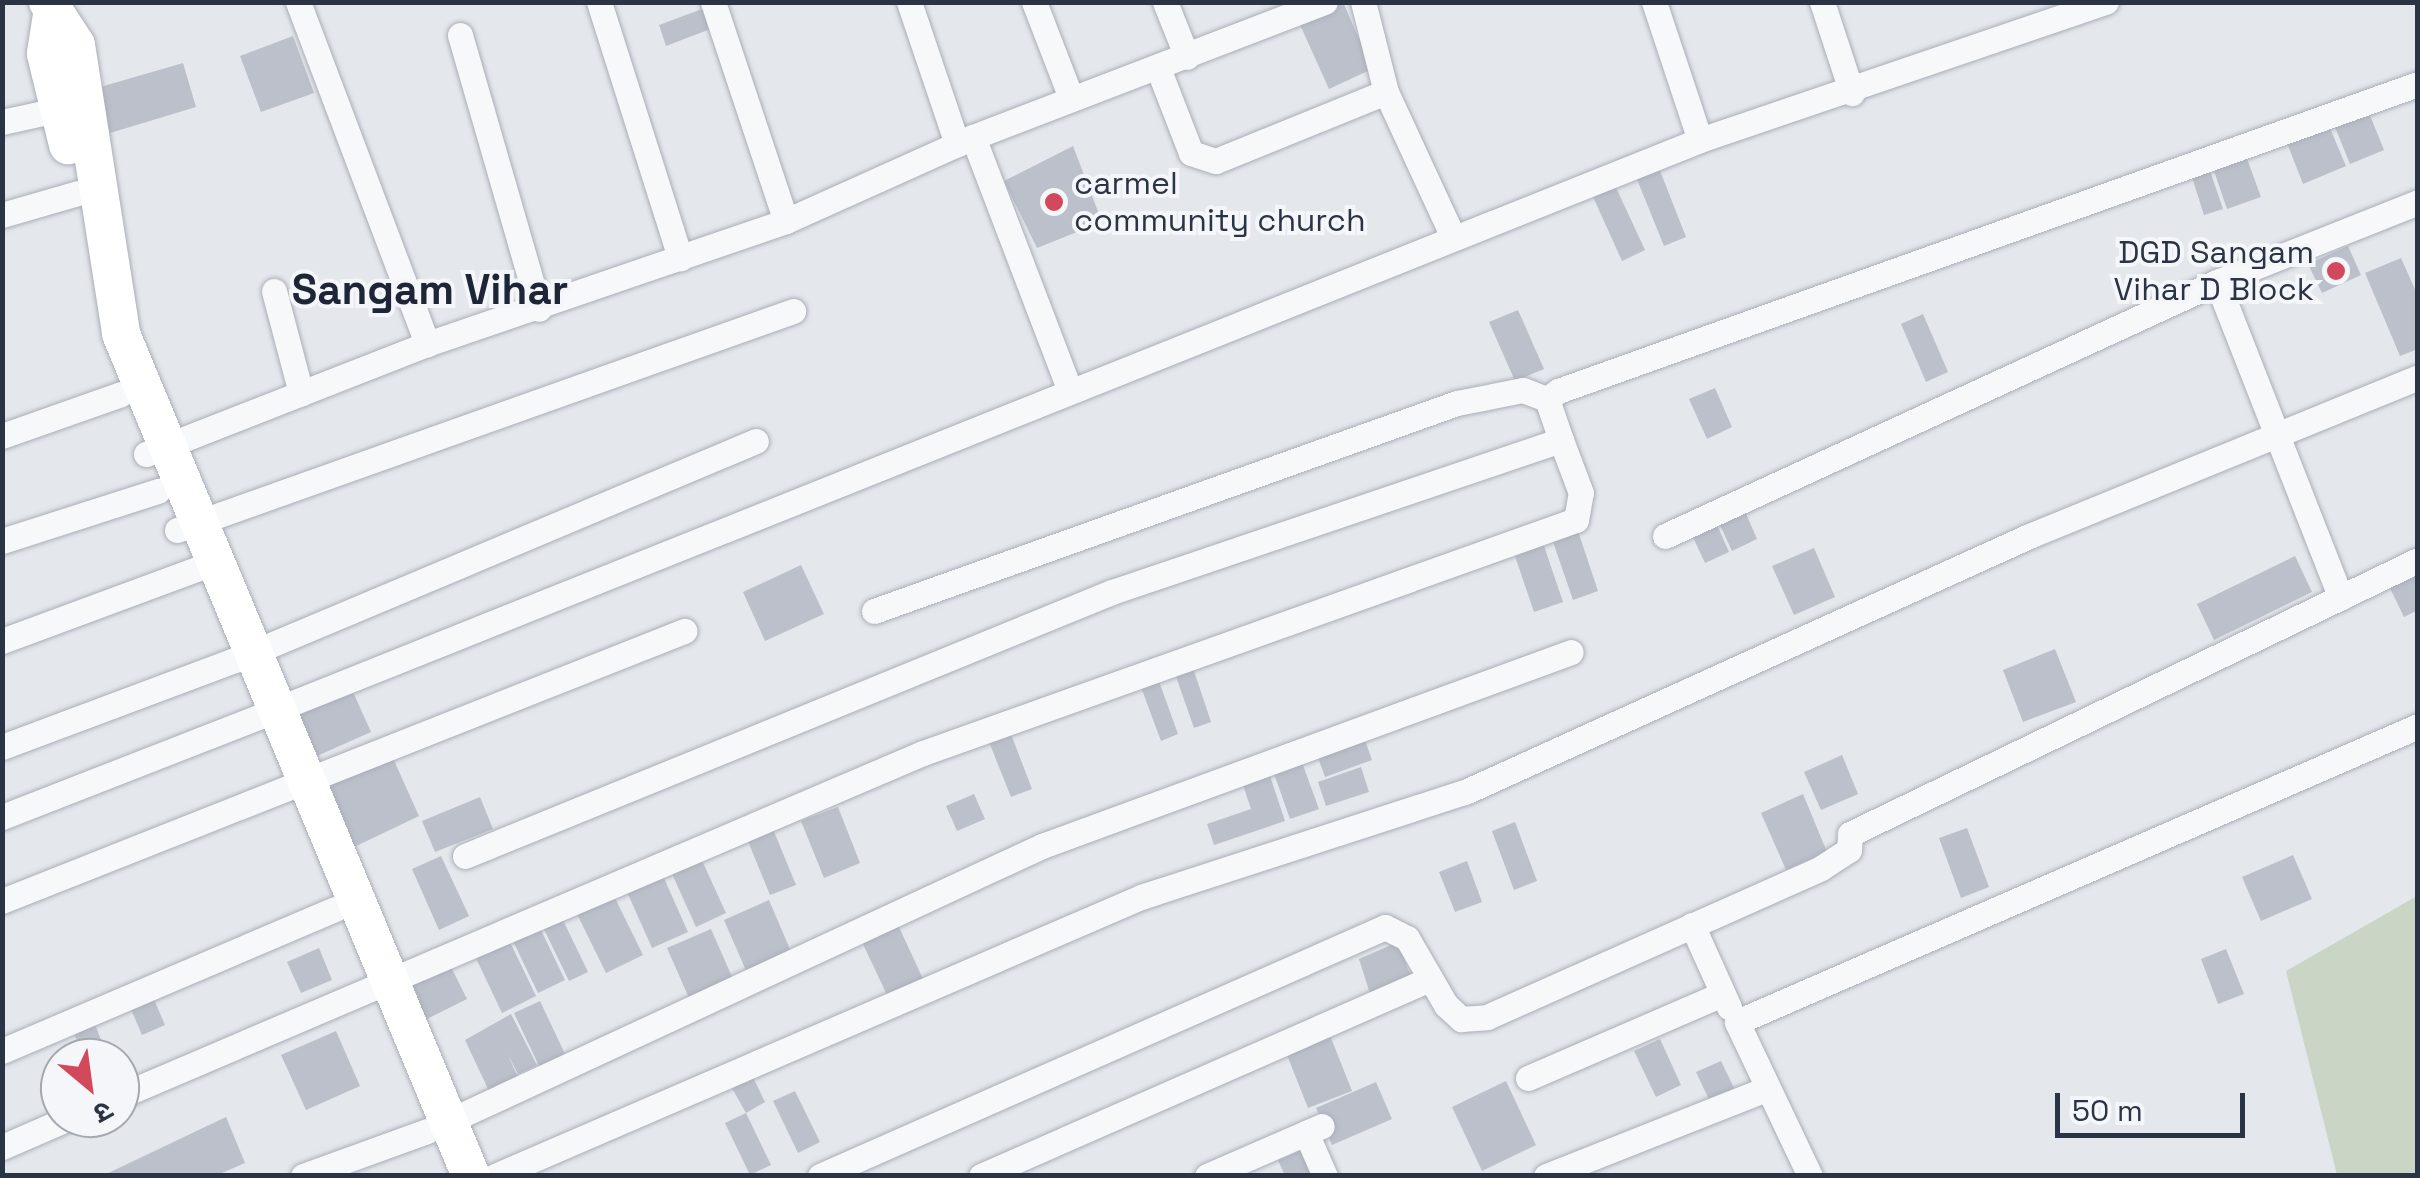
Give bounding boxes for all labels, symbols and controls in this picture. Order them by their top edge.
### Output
place label: carmel community church [1074,165,1366,240]
marker: carmel community church [1043,191,1065,213]
place label: DGD Sangam Vihar D Block [2113,234,2314,309]
marker: DGD Sangam Vihar D Block [2323,258,2349,284]
district label: Sangam Vihar [291,265,569,315]
north arrow [40,1038,140,1138]
scale bar [2060,1073,2250,1135]
text: 50 m [2072,1091,2143,1130]
text: उ [88,1093,119,1132]

